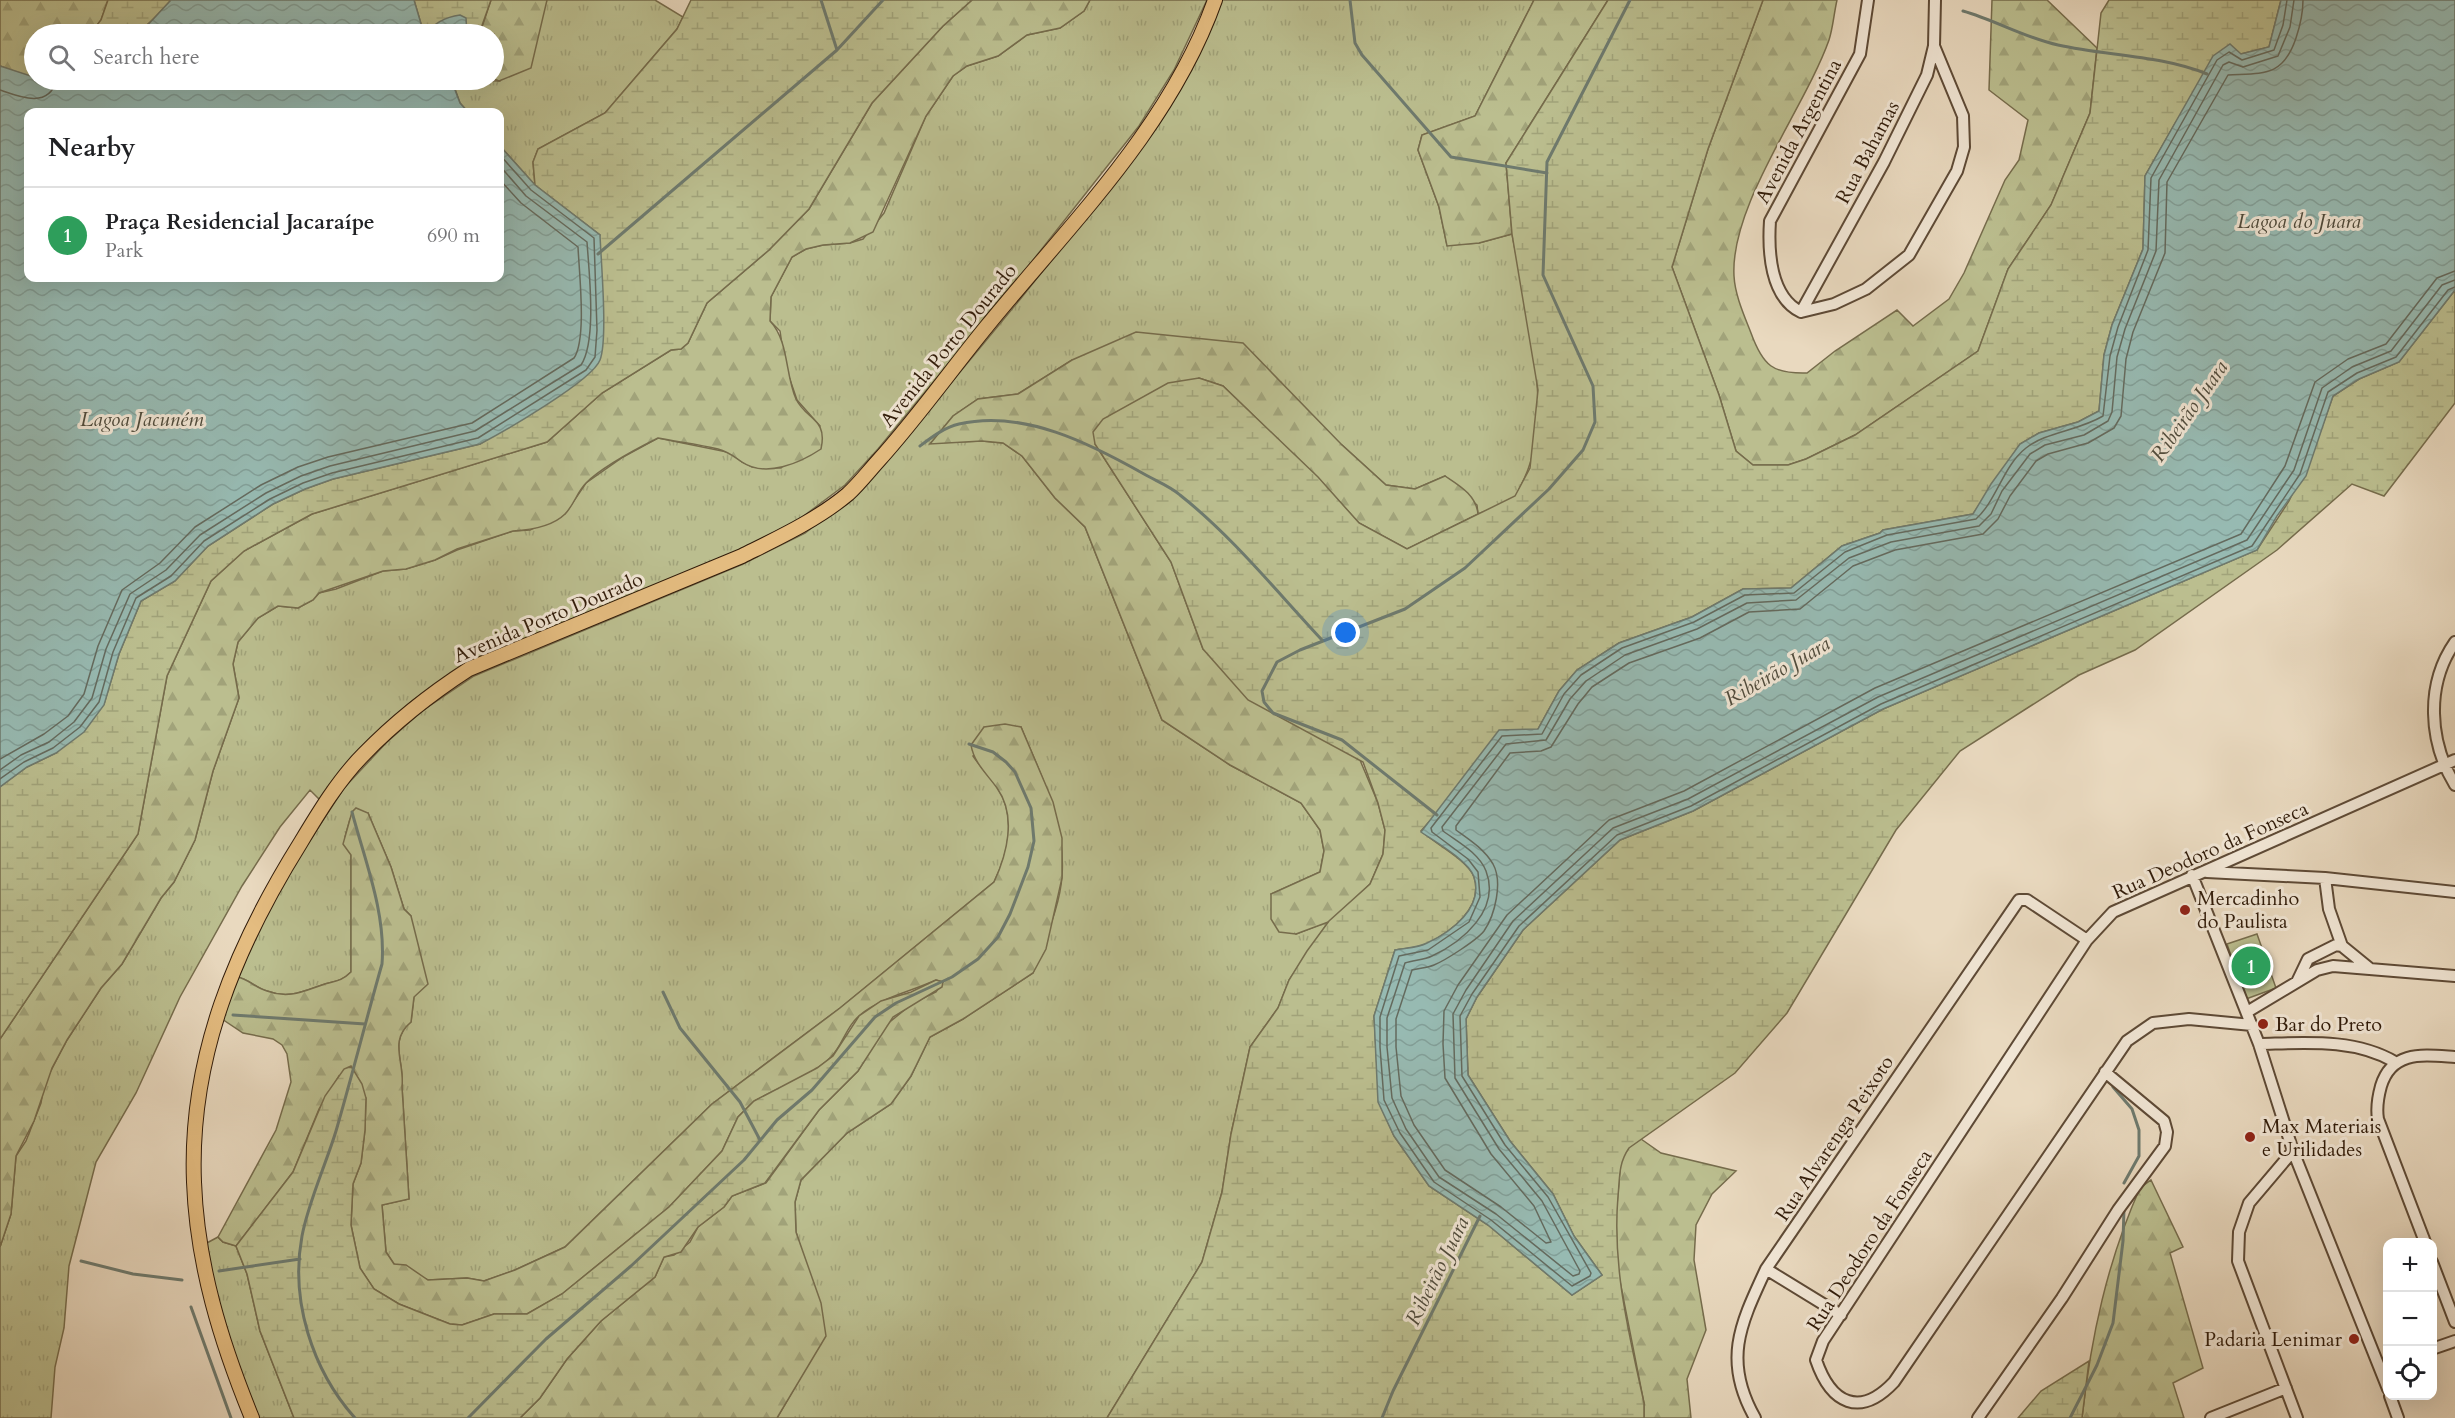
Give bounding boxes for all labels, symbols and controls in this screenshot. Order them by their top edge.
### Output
search box [24,24,504,90]
icon: search [45,41,78,74]
text: Search here [93,42,200,72]
street label: Avenida Argentina [1749,54,1848,208]
street label: Rua Bahamas [1829,96,1906,208]
text: Nearby [48,130,136,165]
text: Praça Residencial Jacaraípe [105,207,375,237]
water label: Lagoa do Juara [2237,207,2361,236]
text: 1 [62,222,73,249]
text: 690 m [427,222,480,249]
text: Park [105,237,143,264]
street label: Avenida Porto Dourado [874,258,1023,433]
water label: Ribeirão Juara [2144,355,2235,468]
water label: Lagoa Jacuném [80,405,204,434]
street label: Avenida Porto Dourado [450,565,647,670]
your location [1331,618,1360,647]
water label: Ribeirão Juara [1719,629,1835,713]
street label: Rua Deodoro da Fonseca [2108,795,2313,906]
place label: Mercadinho do Paulista [2197,885,2300,935]
marker: Mercadinho do Paulista [2178,903,2192,917]
pin: 1 [2232,944,2270,988]
place label: Bar do Preto [2275,1011,2382,1038]
marker: Bar do Preto [2256,1017,2270,1031]
street label: Rua Alvarenga Peixoto [1769,1050,1900,1226]
place label: Max Materiais e Urilidades [2262,1113,2382,1163]
marker: Max Materiais e Urilidades [2243,1130,2257,1144]
street label: Rua Deodoro da Fonseca [1800,1144,1939,1336]
water label: Ribeirão Juara [1399,1212,1476,1330]
map controls [2383,1238,2437,1400]
button: + [2383,1238,2437,1292]
button: − [2383,1292,2437,1346]
place label: Padaria Lenimar [2204,1326,2343,1353]
marker: Padaria Lenimar [2347,1332,2361,1346]
button: locate [2383,1346,2437,1400]

